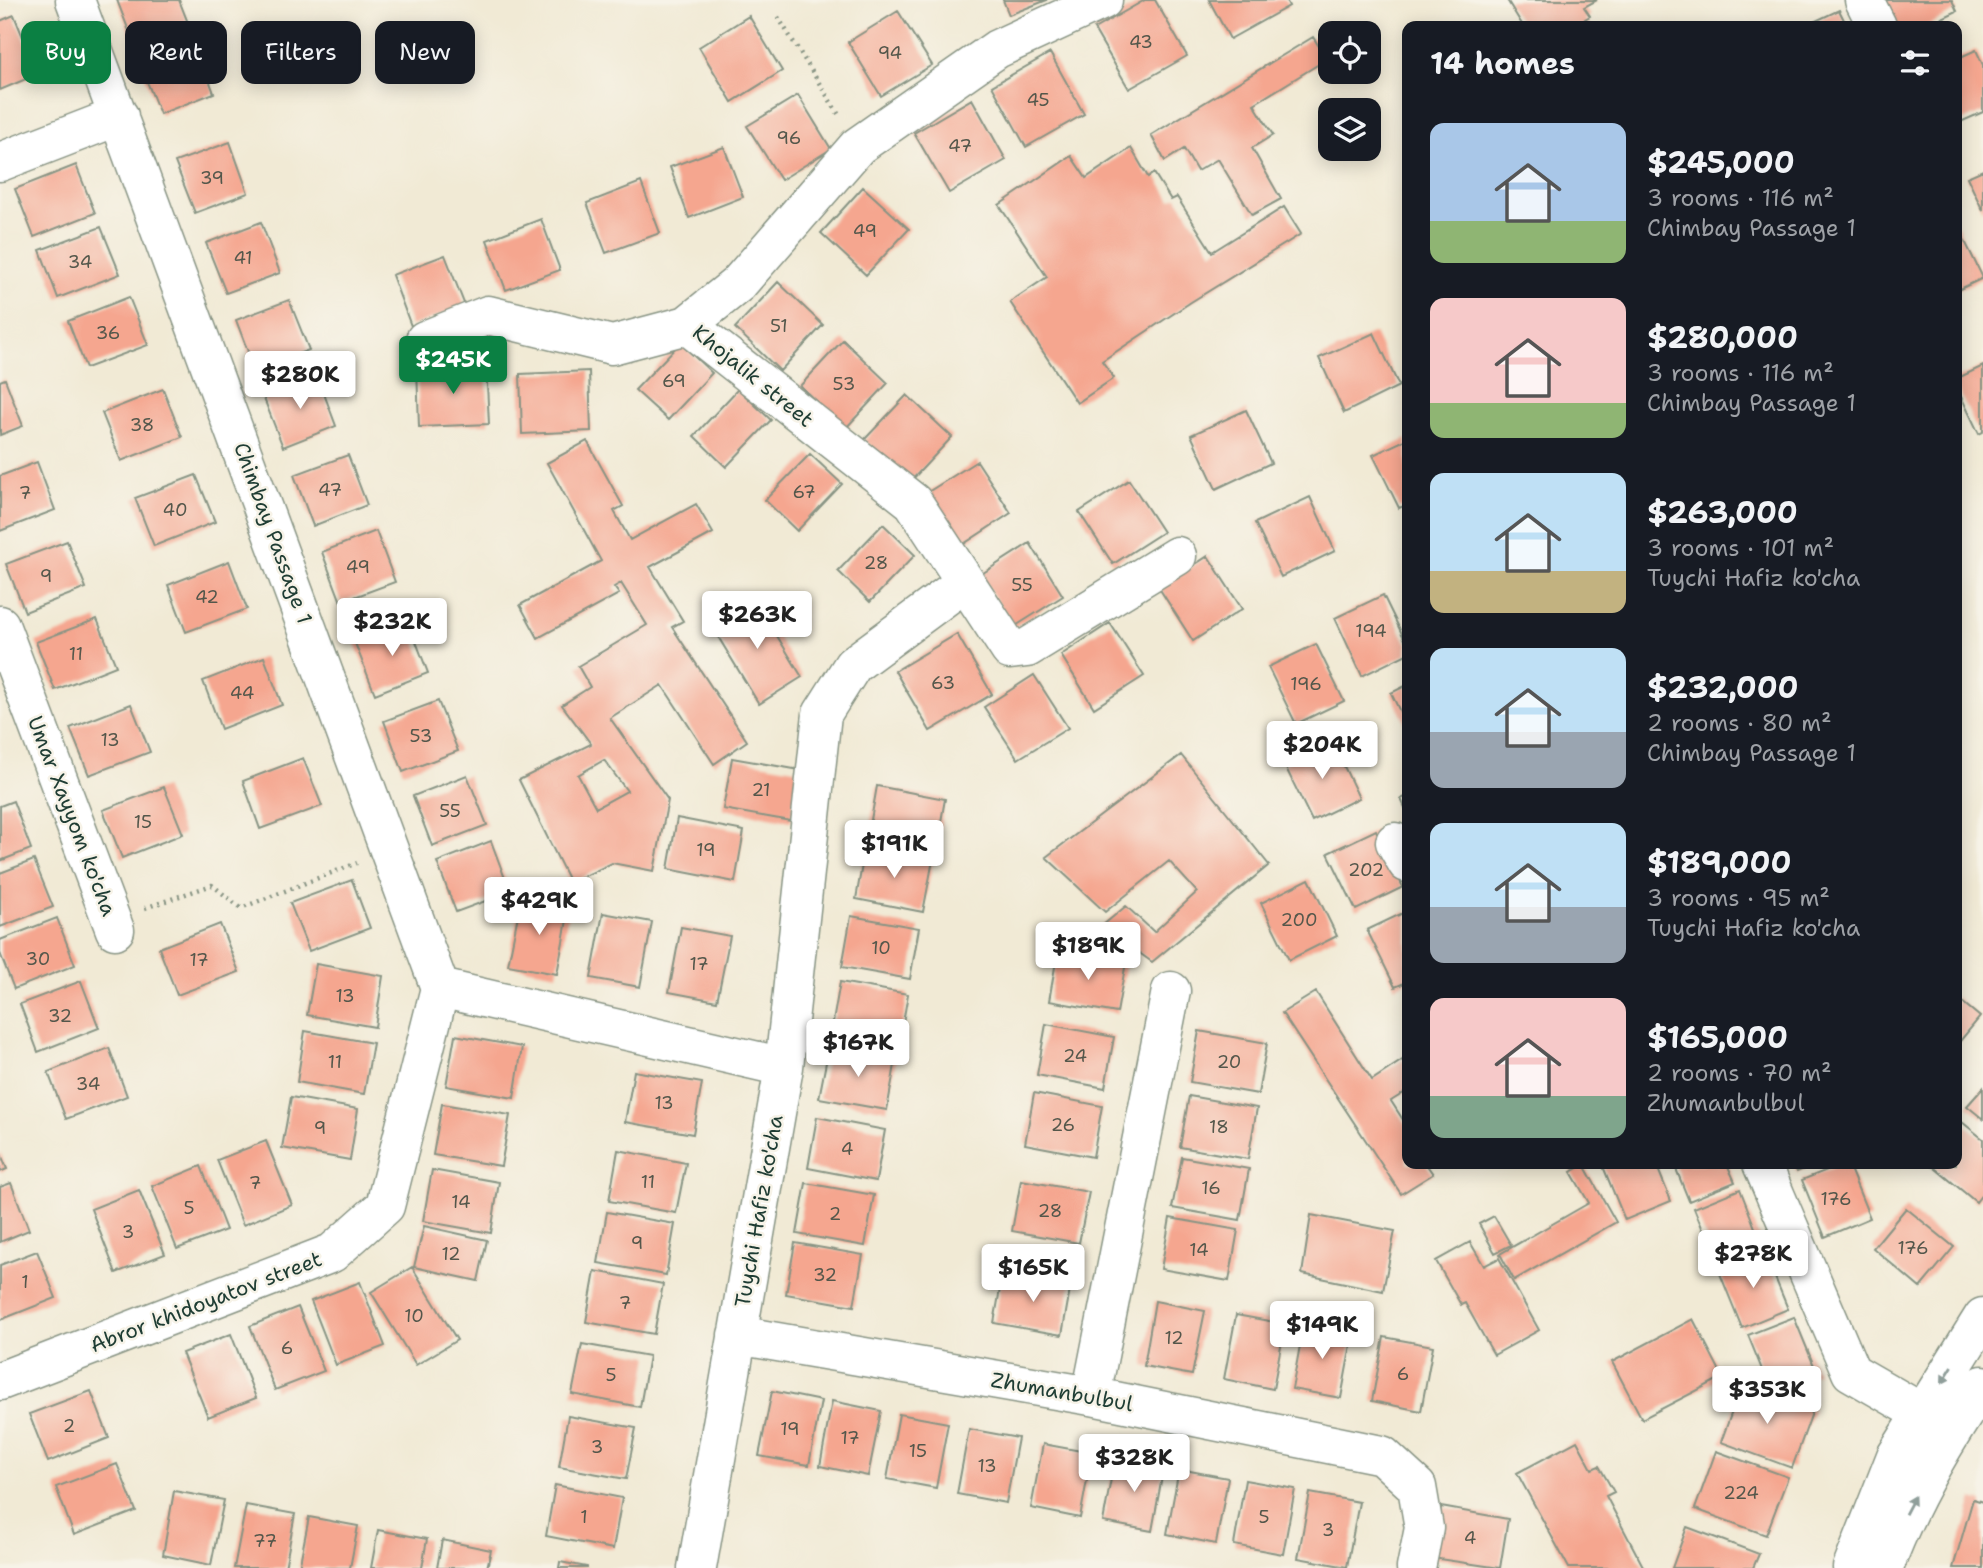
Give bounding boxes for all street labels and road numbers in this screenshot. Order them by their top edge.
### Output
street label: Khojalik street [687,318,819,434]
street label: Chimbay Passage 1 [227,438,319,628]
street label: Umar Xayyom ko'cha [21,712,123,920]
street label: Tuychi Hafiz ko'cha [728,1113,790,1309]
street label: Abror khidoyatov street [86,1245,326,1359]
street label: Zhumanbulbul [989,1366,1136,1418]

